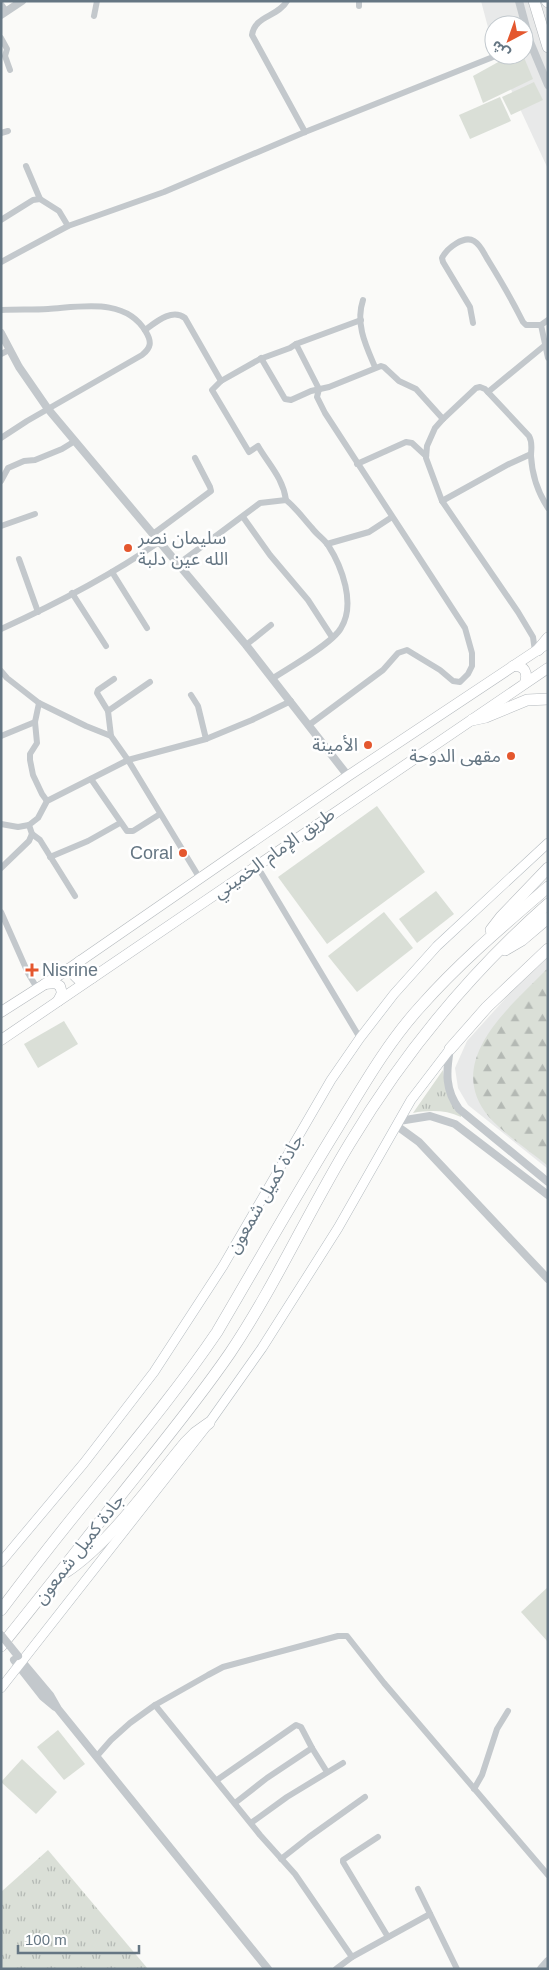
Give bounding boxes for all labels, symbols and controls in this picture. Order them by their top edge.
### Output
north arrow [484,15,534,65]
text: ش [488,37,513,62]
place label: سليمان نصر الله عين دلبة [137,528,228,570]
marker: سليمان نصر الله عين دلبة [122,542,134,554]
place label: الأمينة [312,735,358,755]
marker: الأمينة [362,739,374,751]
place label: مقهى الدوحة [409,746,501,767]
marker: مقهى الدوحة [505,750,517,762]
street label: طريق الإمام الخميني [209,804,341,906]
place label: Coral [130,843,173,863]
marker: Coral [177,847,189,859]
place label: Nisrine [42,960,98,980]
marker: Nisrine [26,964,38,976]
street label: جادة كميل شمعون [223,1131,308,1258]
street label: جادة كميل شمعون [30,1490,129,1609]
scale bar [18,1922,139,1954]
text: 100 m [25,1931,67,1948]

